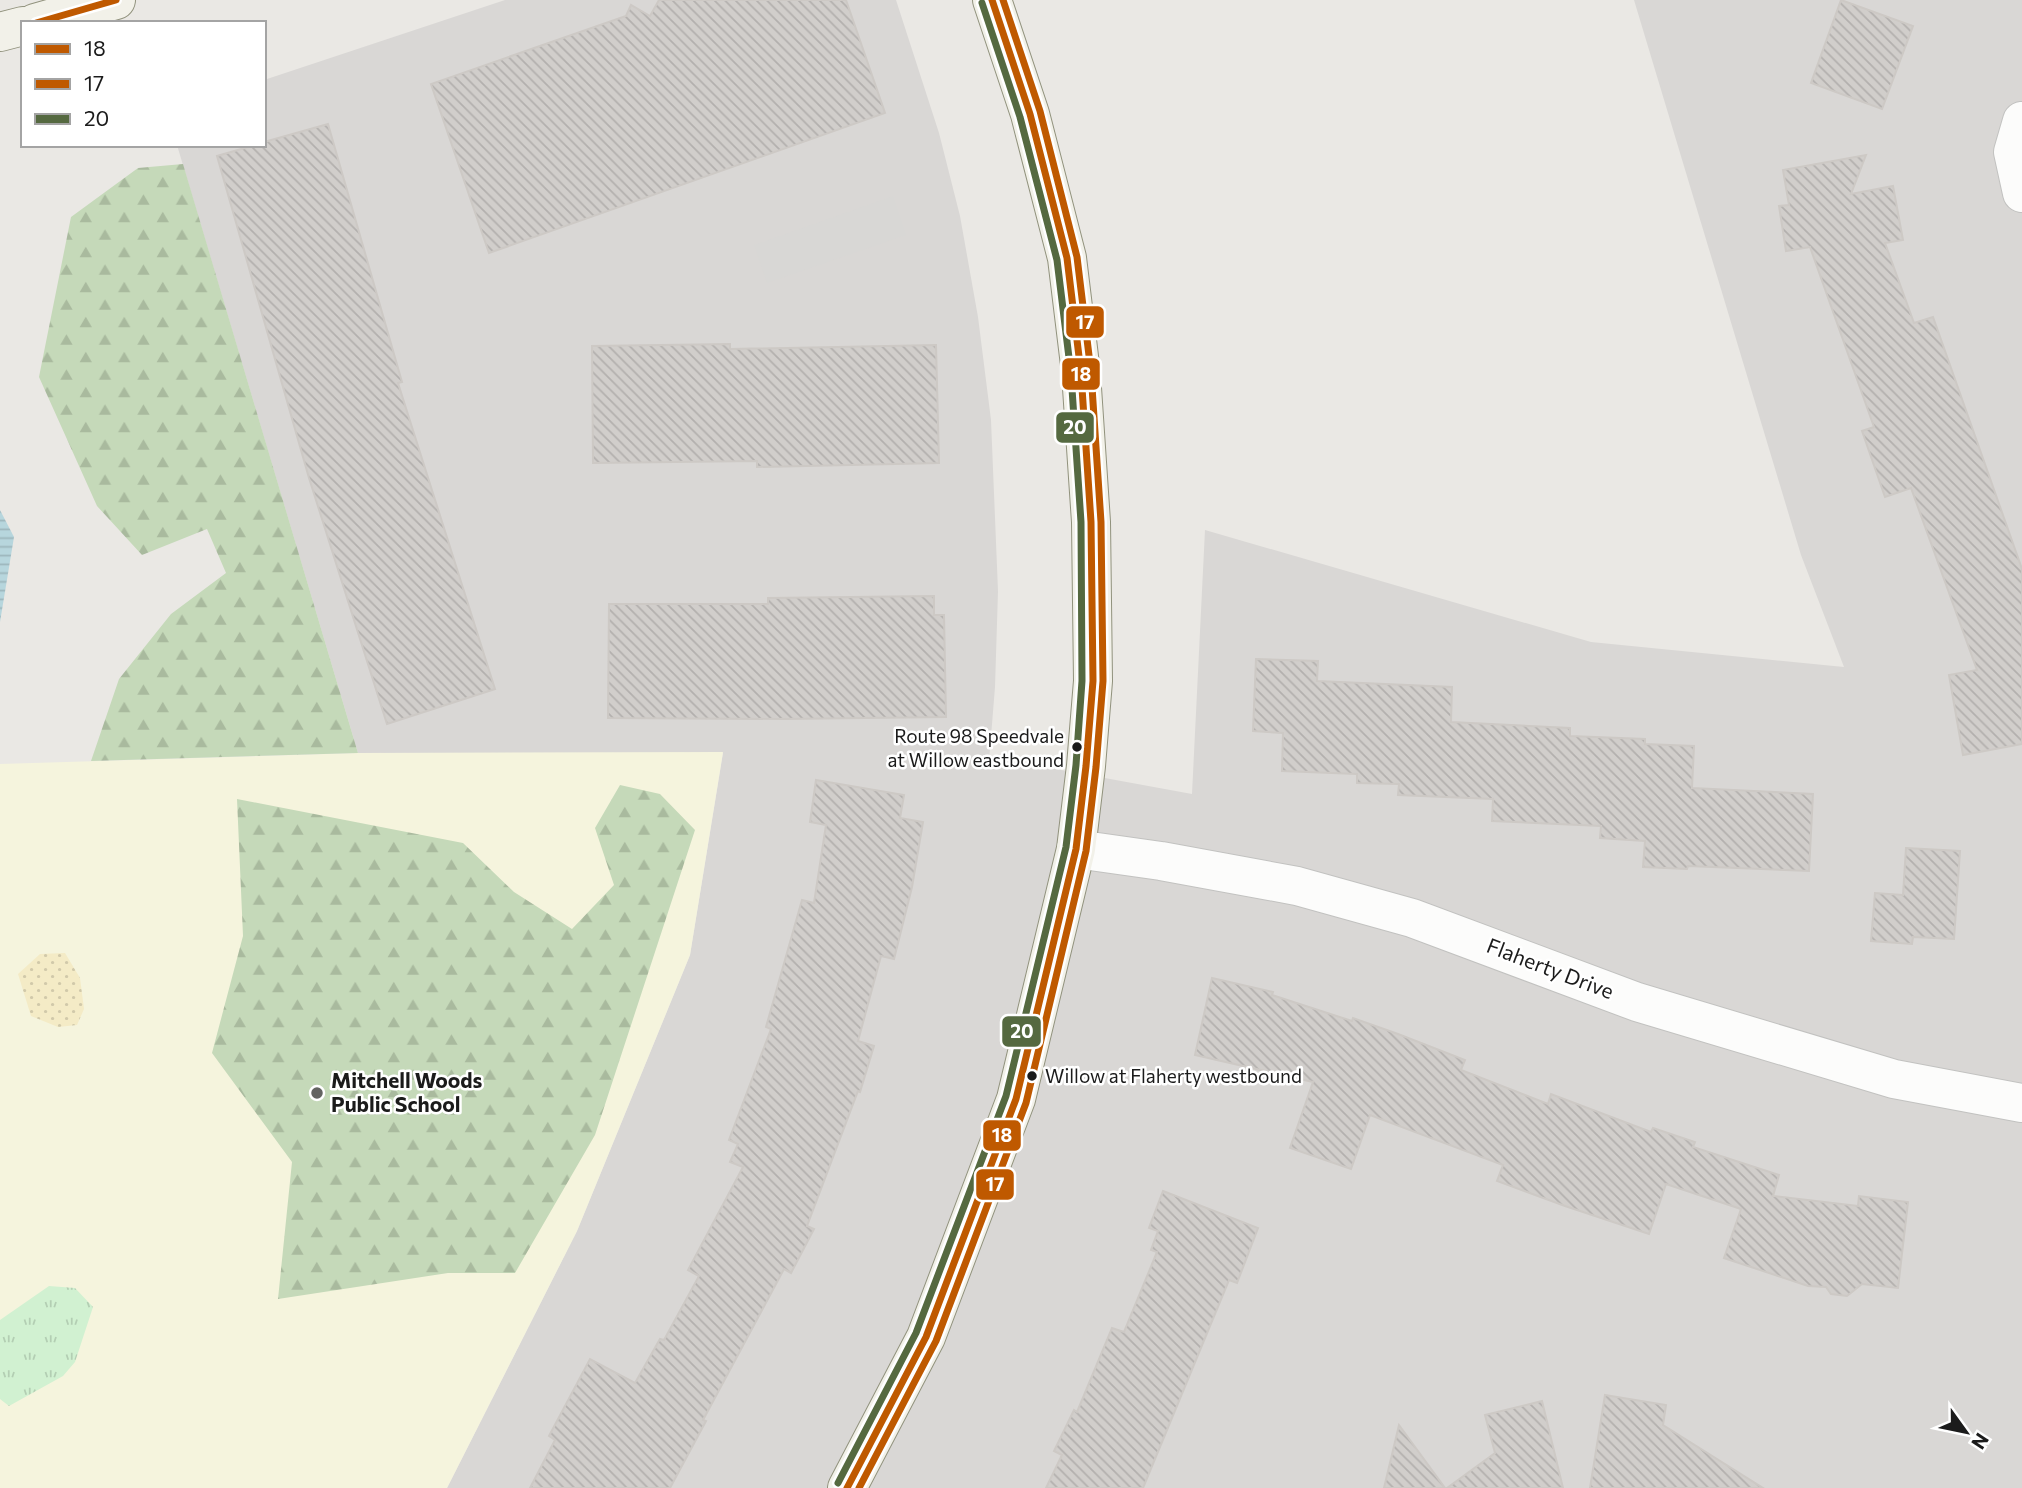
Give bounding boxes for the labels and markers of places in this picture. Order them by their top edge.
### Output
place label: Route 98 Speedvale at Willow eastbound [887,724,1064,771]
marker: Route 98 Speedvale at Willow eastbound [1070,740,1084,754]
place label: Willow at Flaherty westbound [1045,1064,1302,1087]
place label: Mitchell Woods Public School [331,1067,483,1116]
marker: Willow at Flaherty westbound [1025,1069,1039,1083]
marker: Mitchell Woods Public School [309,1085,325,1101]

